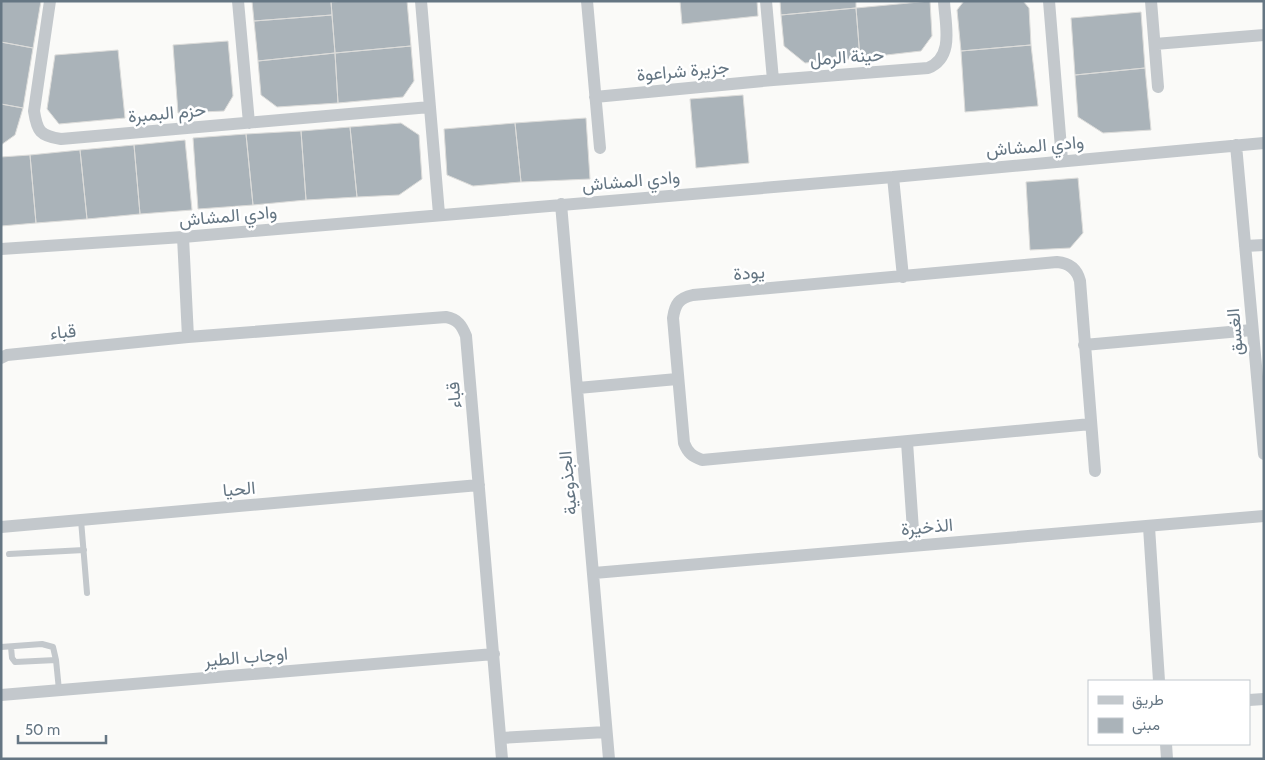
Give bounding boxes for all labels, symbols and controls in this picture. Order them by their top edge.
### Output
street label: حينة الرمل [809,43,885,71]
street label: جزيرة شراعوة [636,56,730,86]
street label: حزم البمبرة [127,99,207,128]
street label: وادي المشاش [985,131,1085,165]
street label: وادي المشاش [581,166,681,200]
street label: وادي المشاش [178,201,278,235]
street label: يودة [732,261,766,285]
street label: الغسق [1222,308,1248,356]
street label: قباء [49,320,77,344]
street label: قباء [442,381,466,409]
street label: الجذوعية [554,450,582,516]
street label: الحيا [222,477,256,501]
street label: الذخيرة [900,514,954,540]
street label: اوجاب الطير [202,642,289,672]
legend [1088,680,1250,745]
text: طريق [1132,691,1164,710]
scale bar [18,712,105,744]
text: مبنى [1132,716,1160,735]
text: 50 m [25,721,60,739]

